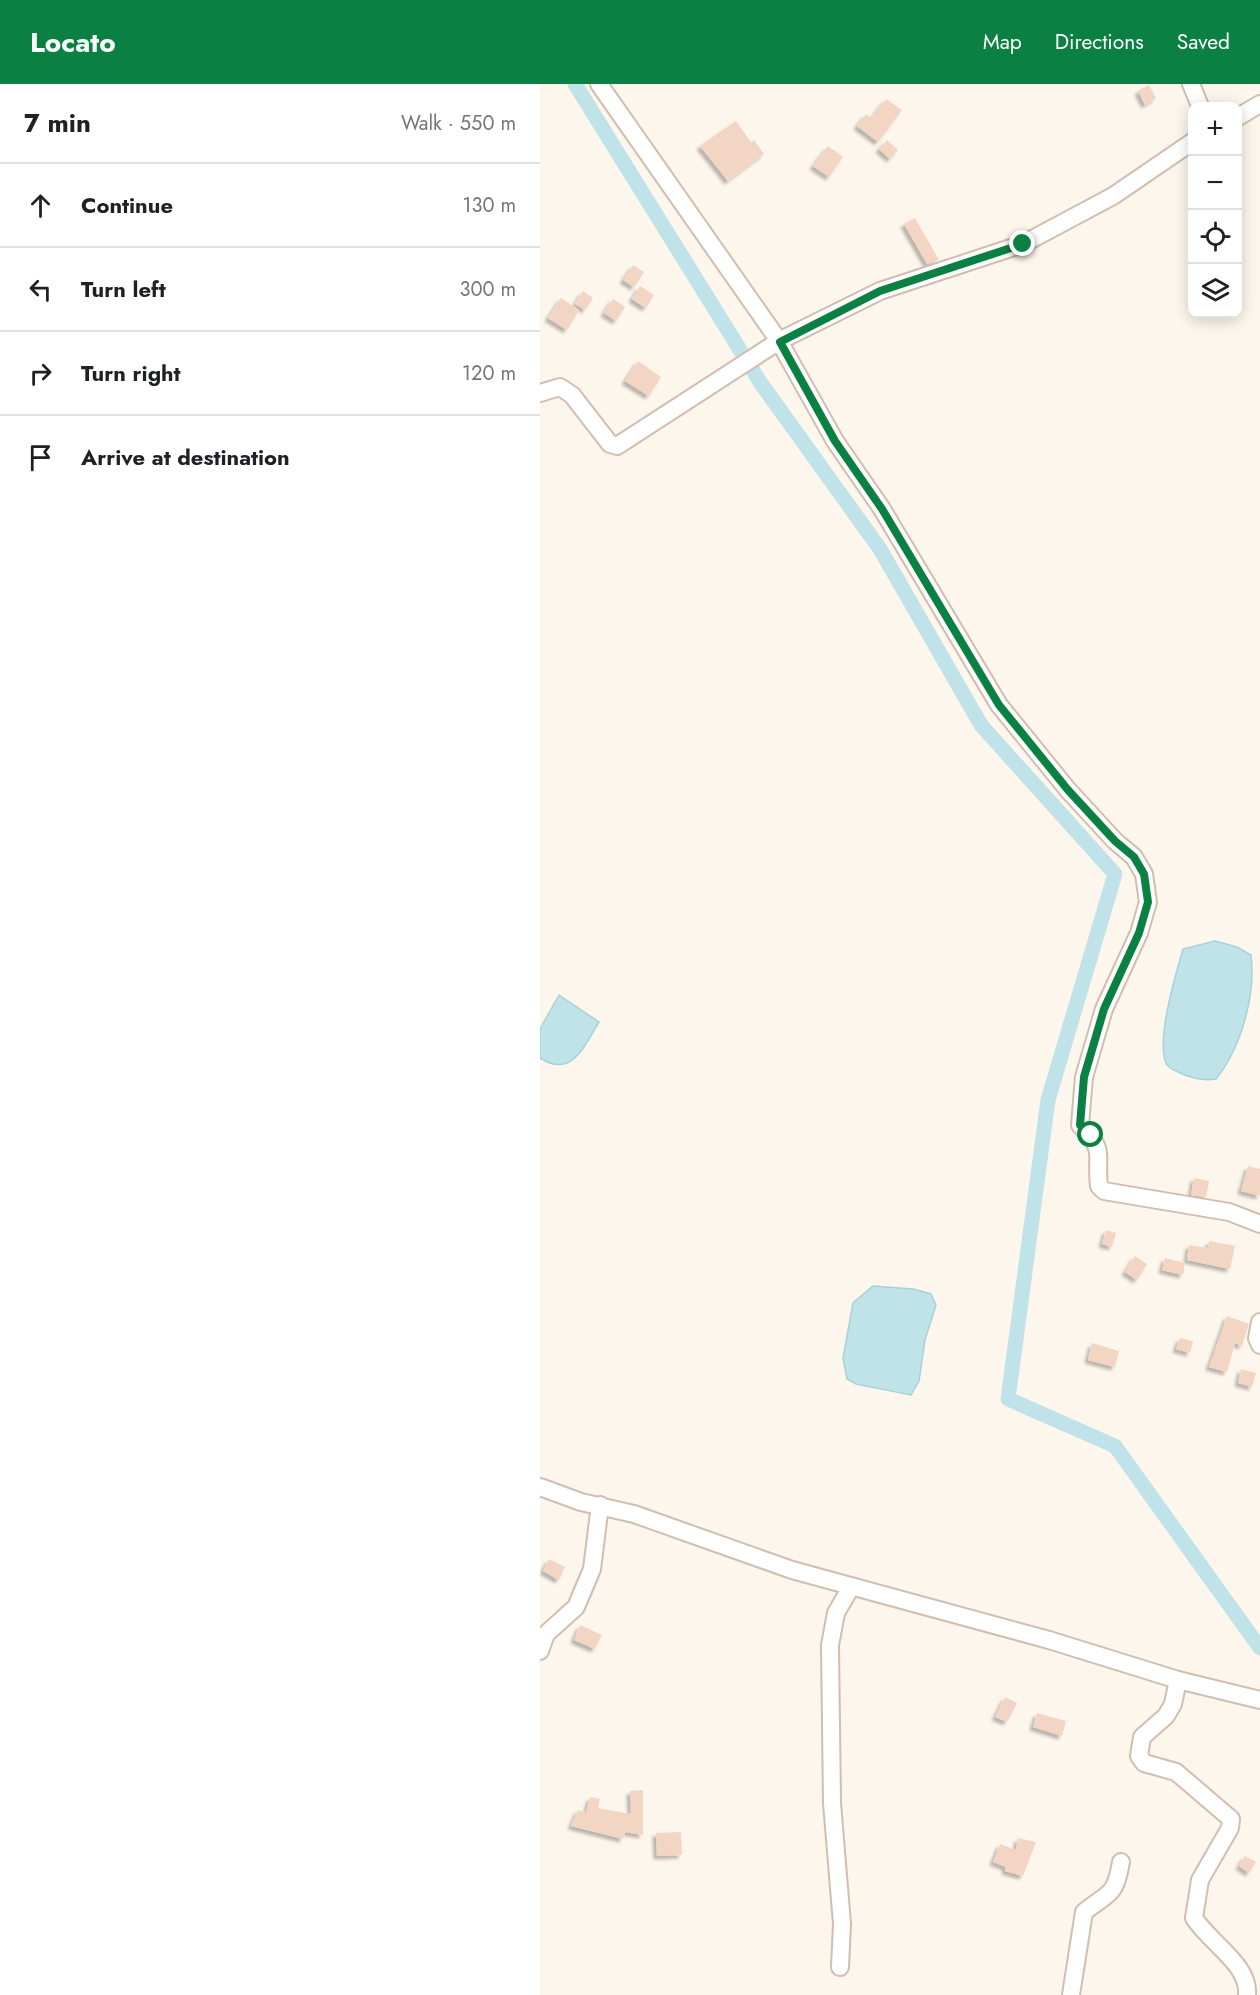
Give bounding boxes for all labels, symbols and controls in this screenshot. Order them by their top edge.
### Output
text: Locato [30,22,116,63]
text: Map [983,27,1022,57]
text: Directions [1055,27,1144,57]
text: Saved [1177,27,1230,57]
map controls [1188,102,1242,318]
button: + [1188,102,1242,156]
text: 7 min [24,104,91,142]
text: Walk · 550 m [401,109,516,138]
button: − [1188,156,1242,210]
icon: ahead [24,189,57,222]
text: Continue [81,189,173,221]
text: 130 m [462,191,516,220]
button: locate [1188,210,1242,264]
route end [1009,230,1035,256]
button: layers [1188,264,1242,318]
icon: left [24,273,57,306]
text: Turn left [81,273,166,305]
text: 300 m [459,275,516,304]
icon: right [24,357,57,390]
text: Turn right [81,357,181,389]
text: 120 m [462,359,516,388]
icon: arrive [24,441,57,474]
text: Arrive at destination [81,441,290,473]
route start [1077,1121,1103,1147]

